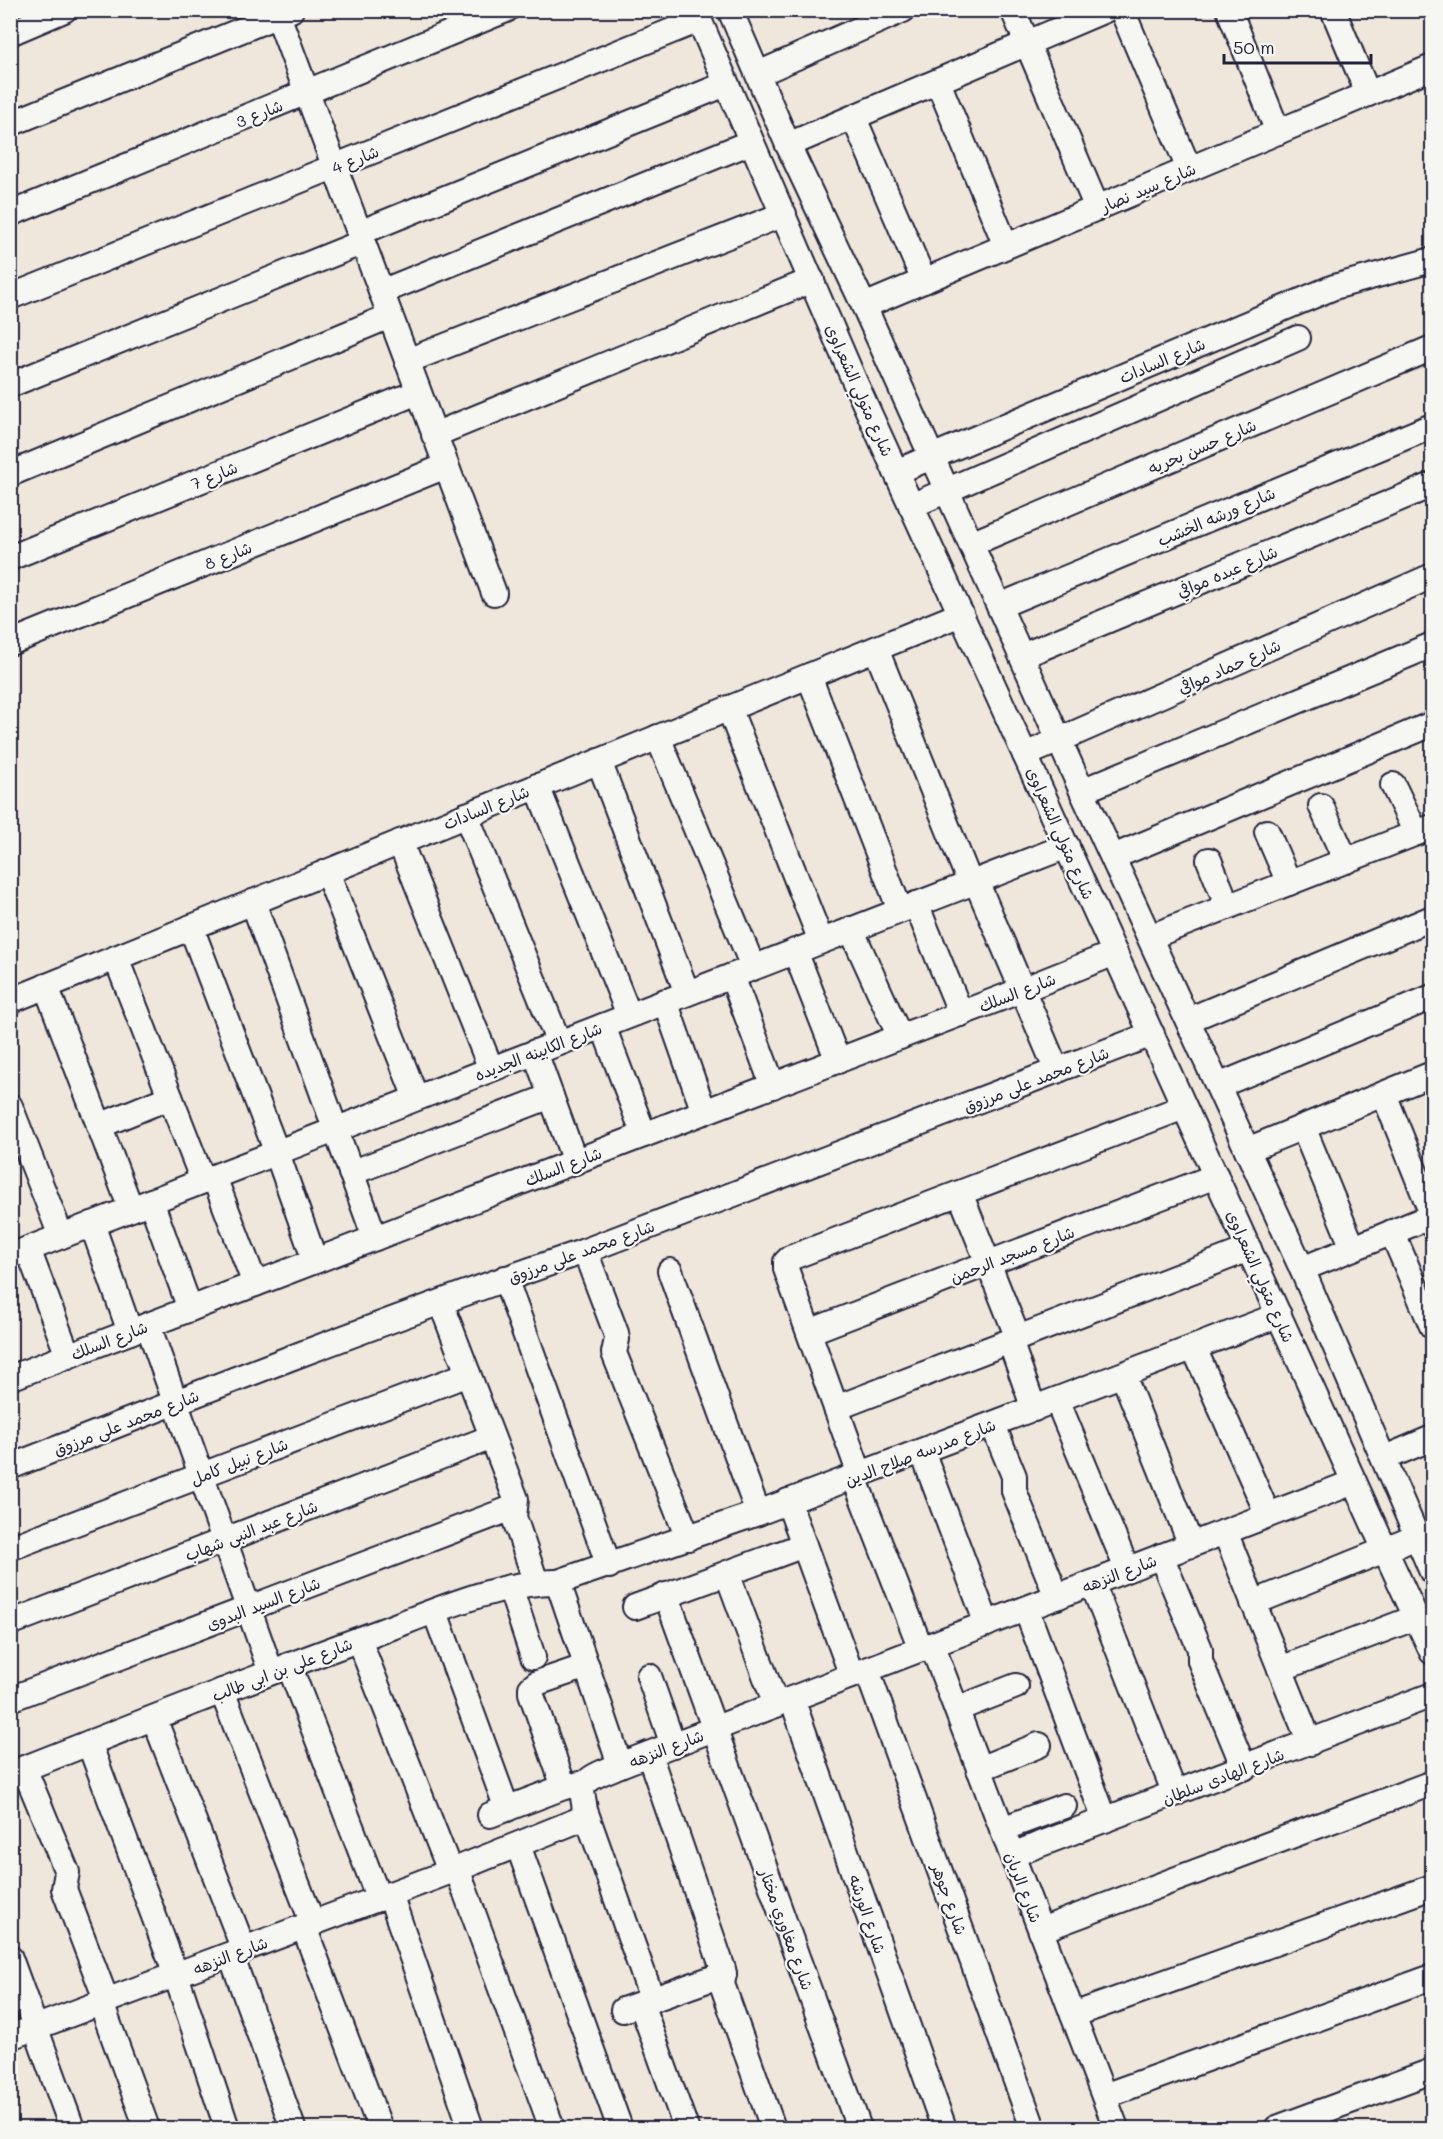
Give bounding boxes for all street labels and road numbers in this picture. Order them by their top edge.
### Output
street label: شارع 3 [232,94,286,134]
street label: شارع 4 [328,140,382,180]
street label: شارع سيد نصار [1096,158,1199,219]
street label: شارع متولي الشعراوى [817,321,899,461]
street label: شارع السادات [1116,333,1209,389]
street label: شارع حسن بحريه [1145,414,1260,480]
street label: شارع 7 [188,456,241,496]
street label: شارع ورشه الخشب [1154,482,1279,552]
street label: شارع 8 [201,536,256,576]
street label: شارع عبده موافي [1173,540,1281,603]
street label: شارع حماد موافي [1174,634,1284,700]
street label: شارع متولي الشعراوى [1018,764,1100,904]
street label: شارع السادات [440,780,533,836]
street label: شارع السلك [976,968,1059,1018]
street label: شارع الكابينه الجديده [471,1017,605,1087]
street label: شارع محمد على مرزوق [960,1042,1113,1118]
street label: شارع السلك [522,1142,605,1192]
street label: شارع متولي الشعراوى [1218,1207,1300,1347]
street label: شارع محمد على مرزوق [505,1215,658,1289]
street label: شارع مسجد الرحمن [947,1221,1078,1289]
street label: شارع السلك [68,1316,151,1366]
street label: شارع محمد على مرزوق [50,1385,203,1461]
street label: شارع مدرسه صلاح الدين [842,1414,999,1492]
street label: شارع نبيل كامل [187,1433,291,1491]
street label: شارع عبد النبى شهاب [182,1495,321,1567]
street label: شارع النزهه [1078,1549,1160,1599]
street label: شارع السيد البدوى [203,1572,324,1636]
street label: شارع على بن ابى طالب [209,1632,356,1707]
street label: شارع النزهه [625,1724,707,1774]
street label: شارع الهادى سلطان [1159,1743,1288,1811]
street label: شارع الريان [999,1849,1047,1926]
street label: شارع جوهر [925,1859,973,1938]
street label: شارع مغاوري مختار [753,1863,819,1993]
street label: شارع الورشه [843,1872,891,1957]
street label: شارع النزهه [189,1931,271,1981]

